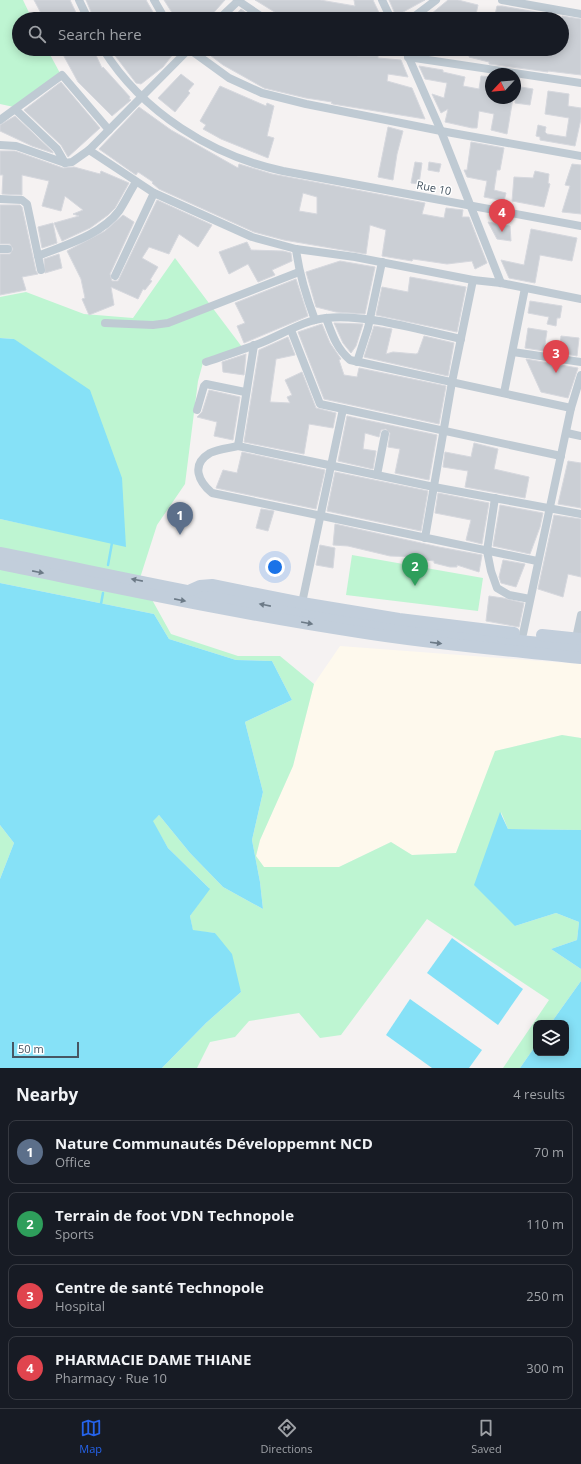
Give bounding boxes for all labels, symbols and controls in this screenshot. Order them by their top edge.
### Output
search box [12,12,569,56]
icon: search [26,23,48,45]
text: Search here [58,24,142,44]
north arrow [485,68,521,104]
street label: Rue 10 [415,177,453,198]
pin: 4 [489,199,515,232]
pin: 3 [543,340,569,373]
pin: 1 [167,502,193,535]
pin: 2 [402,553,428,586]
your location [265,557,285,577]
one-way arrow [32,569,44,575]
one-way arrow [131,577,144,583]
one-way arrow [173,597,186,603]
one-way arrow [259,602,271,608]
one-way arrow [301,621,313,627]
one-way arrow [430,640,442,646]
map controls [533,1020,569,1056]
button: layers [533,1020,569,1056]
scale bar [12,1040,79,1059]
text: 50 m [18,1041,44,1056]
text: Nearby [16,1083,78,1106]
text: 4 results [513,1085,565,1103]
text: Nature Communautés Développemnt NCD [55,1133,373,1153]
text: 1 [26,1143,34,1161]
text: 70 m [534,1143,564,1161]
text: Office [55,1153,91,1171]
text: Terrain de foot VDN Technopole [55,1205,294,1225]
text: 2 [26,1215,34,1233]
text: 110 m [526,1215,564,1233]
text: Sports [55,1225,94,1243]
text: Centre de santé Technopole [55,1277,264,1297]
text: 3 [26,1287,34,1305]
text: 250 m [526,1287,564,1305]
text: Hospital [55,1297,105,1315]
text: PHARMACIE DAME THIANE [55,1349,251,1369]
text: 4 [26,1359,34,1377]
text: 300 m [526,1359,564,1377]
text: Pharmacy · Rue 10 [55,1369,167,1387]
tab: Map [79,1417,102,1456]
tab: Directions [261,1417,313,1456]
tab: Saved [471,1417,502,1456]

